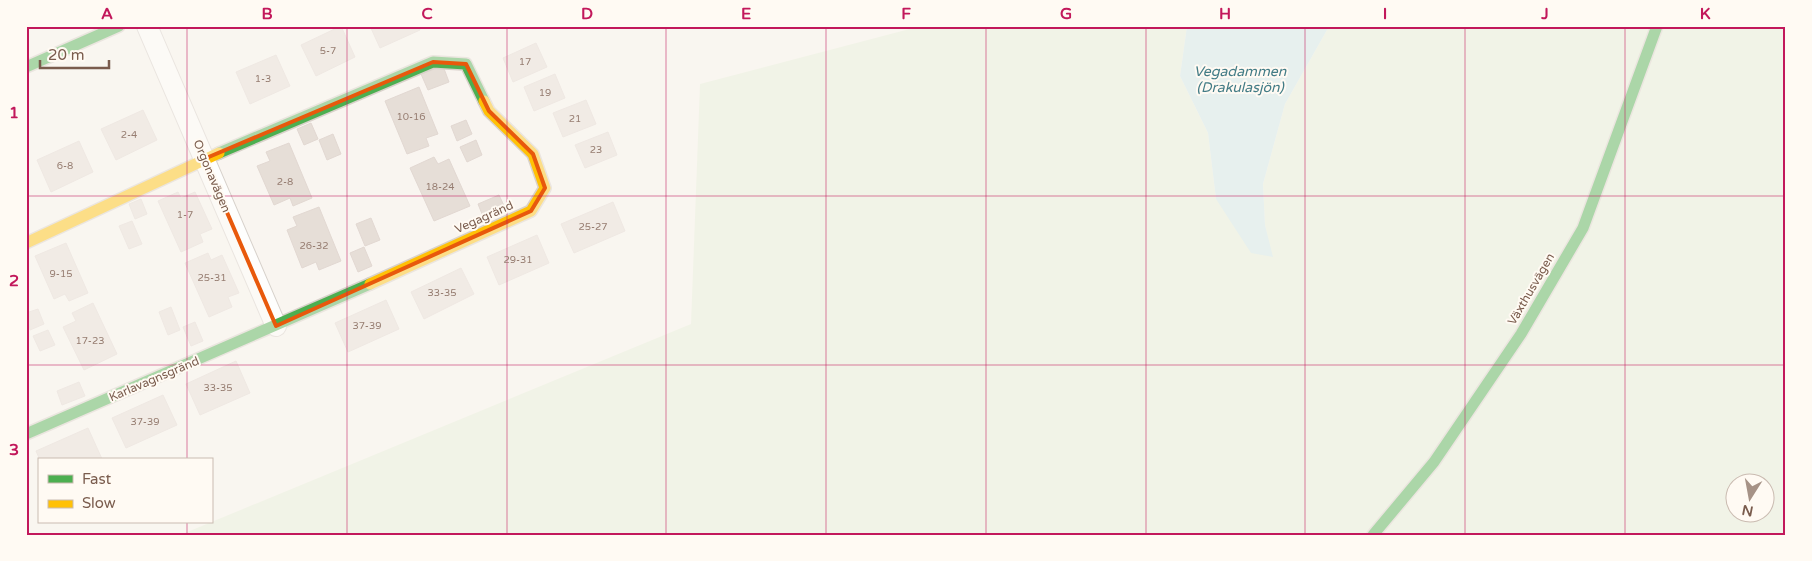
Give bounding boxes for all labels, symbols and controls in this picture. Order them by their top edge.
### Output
text: A [101,4,113,24]
text: B [261,4,273,24]
text: C [421,4,433,24]
text: D [581,4,593,24]
text: E [741,4,751,24]
text: F [901,4,911,24]
text: G [1060,4,1072,24]
text: H [1219,4,1231,24]
text: I [1383,4,1387,24]
text: J [1540,4,1549,24]
text: K [1700,4,1711,24]
scale bar [40,38,109,70]
house number: 5-7 [320,45,336,57]
text: 20 m [48,46,85,64]
house number: 17 [519,56,531,68]
water label: Vegadammen (Drakulasjön) [1194,63,1287,96]
house number: 1-3 [255,73,271,85]
house number: 19 [539,87,551,99]
text: 1 [9,103,19,123]
house number: 10-16 [396,111,426,123]
house number: 21 [569,113,581,125]
house number: 2-4 [121,129,137,141]
street label: Orgonavägen [190,138,234,214]
house number: 23 [590,144,602,156]
house number: 6-8 [57,160,73,172]
house number: 2-8 [277,176,293,188]
house number: 18-24 [425,181,455,193]
street label: Vegagränd [453,198,515,236]
house number: 1-7 [177,209,193,221]
house number: 25-27 [578,221,608,233]
house number: 26-32 [299,240,329,252]
street label: Växthusvägen [1505,251,1557,327]
house number: 29-31 [503,254,533,266]
house number: 9-15 [50,268,72,280]
text: 2 [9,271,19,291]
house number: 25-31 [197,272,227,284]
house number: 33-35 [427,287,457,299]
house number: 37-39 [353,320,382,332]
house number: 17-23 [76,335,105,347]
street label: Karlavagnsgränd [107,354,201,404]
house number: 33-35 [203,382,233,394]
house number: 37-39 [131,416,160,428]
text: 3 [9,440,19,460]
legend [38,458,212,524]
text: Fast [82,470,112,488]
north arrow [1724,474,1774,524]
text: Slow [82,494,116,512]
text: N [1740,501,1755,520]

